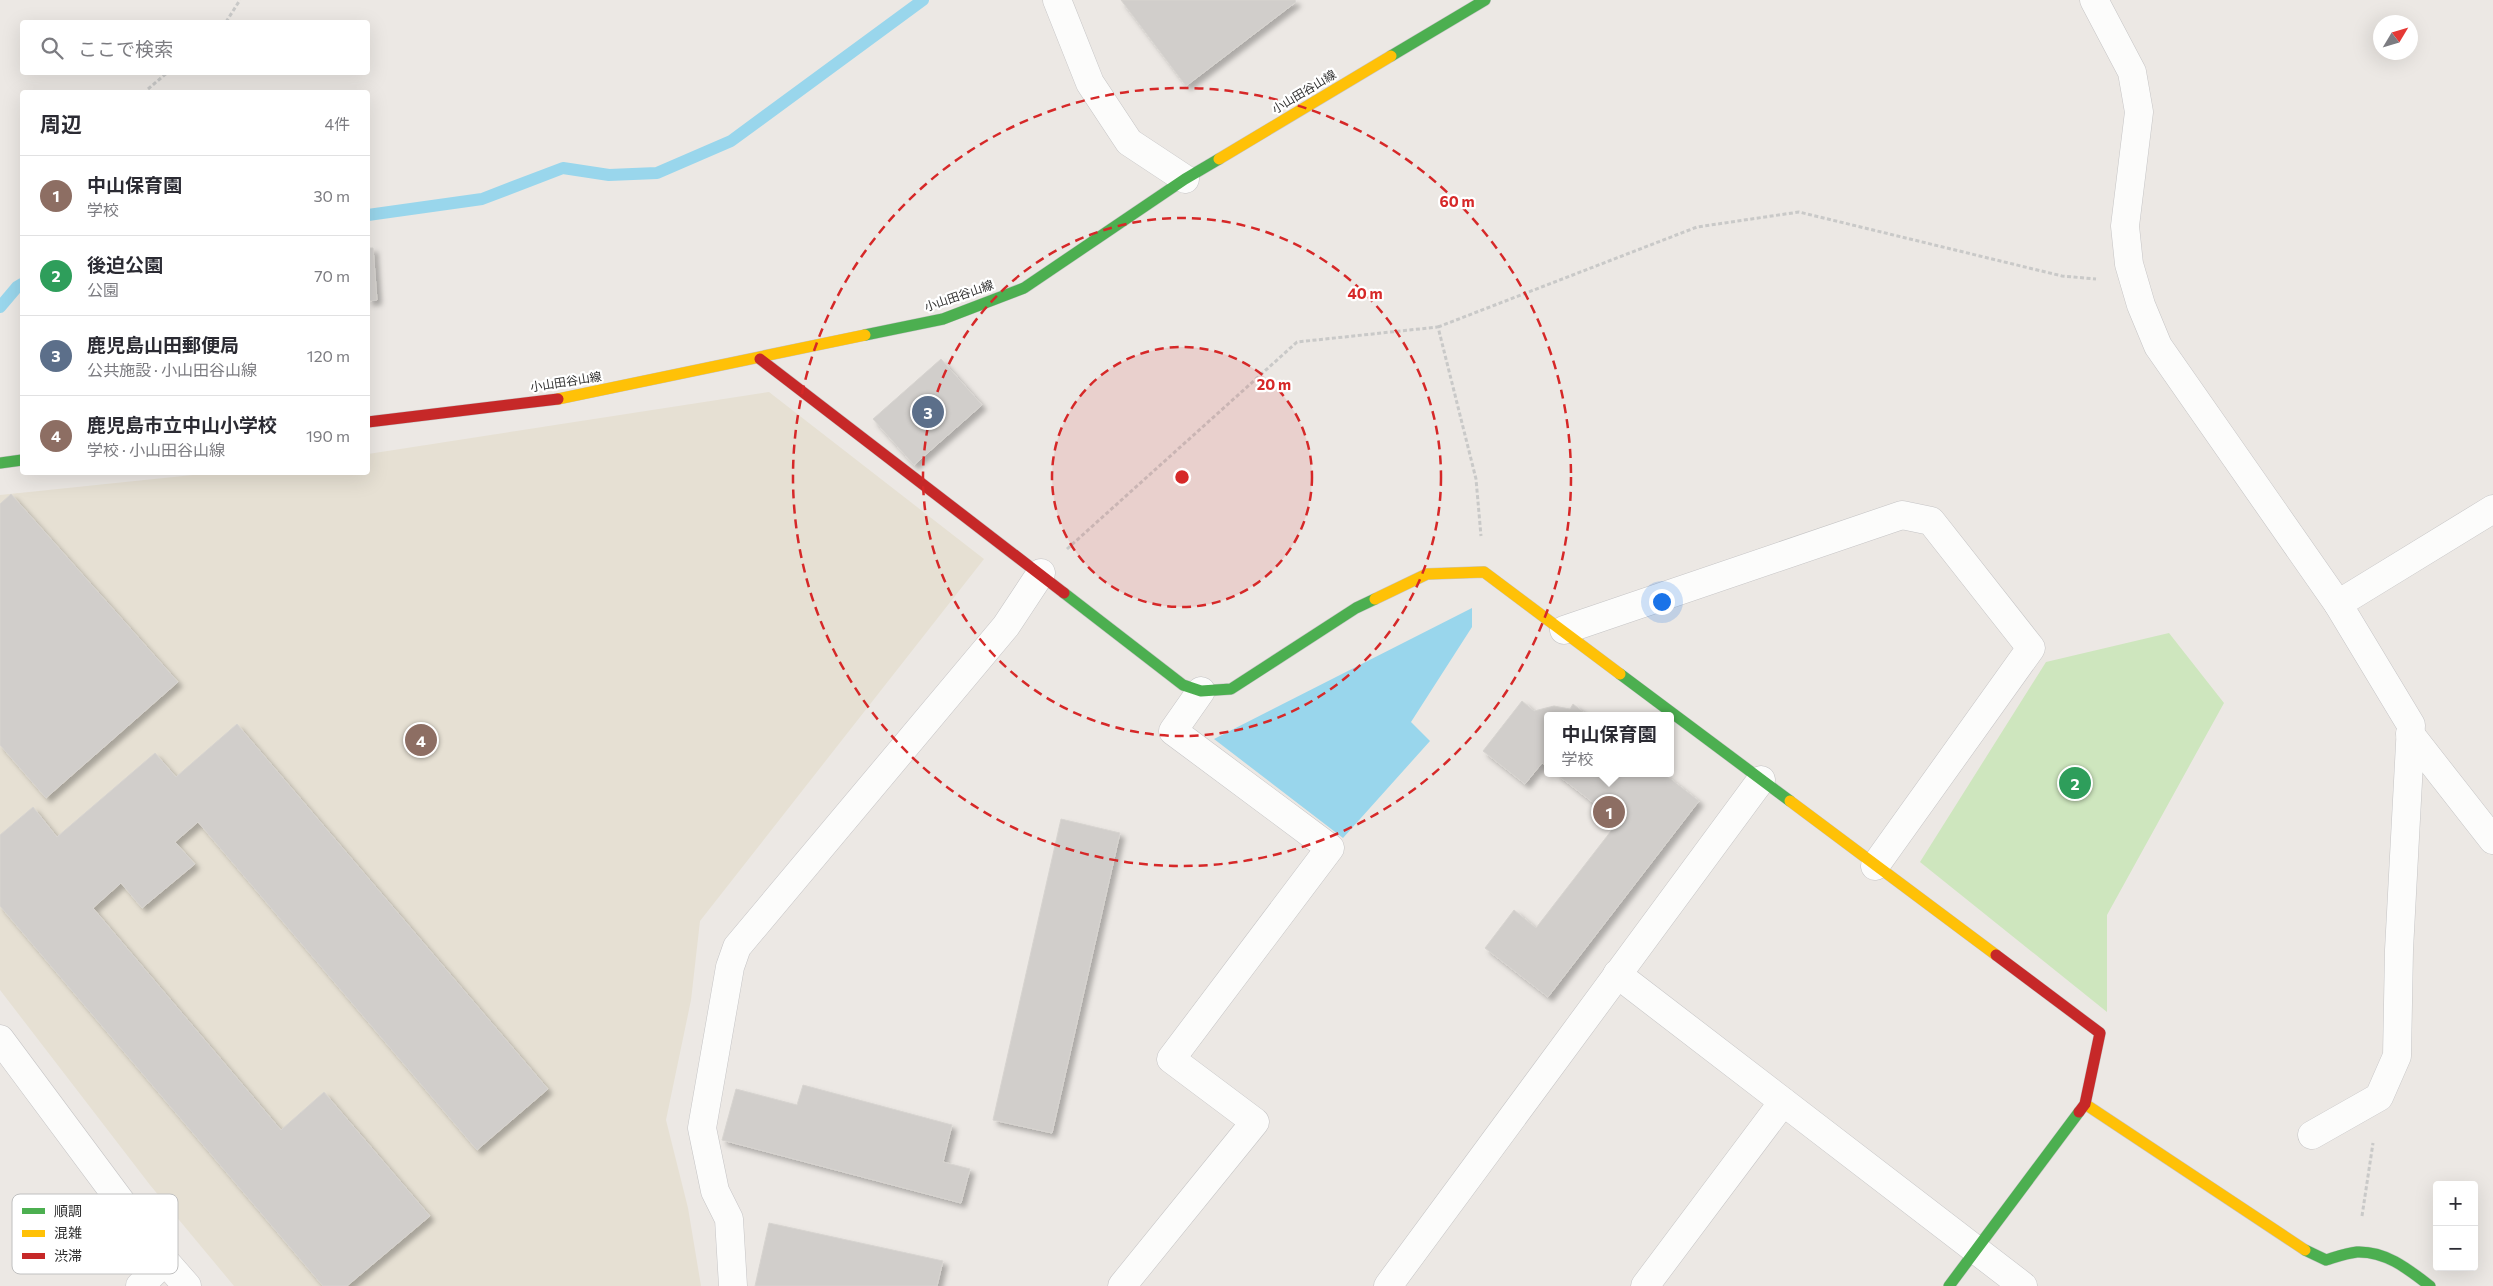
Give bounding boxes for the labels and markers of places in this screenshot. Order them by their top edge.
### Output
pin: 3 [912,393,944,431]
centre of rings [1173,468,1191,486]
pin: 4 [405,721,437,759]
pin: 2 [2059,764,2091,802]
pin: 1 [1593,793,1625,831]

